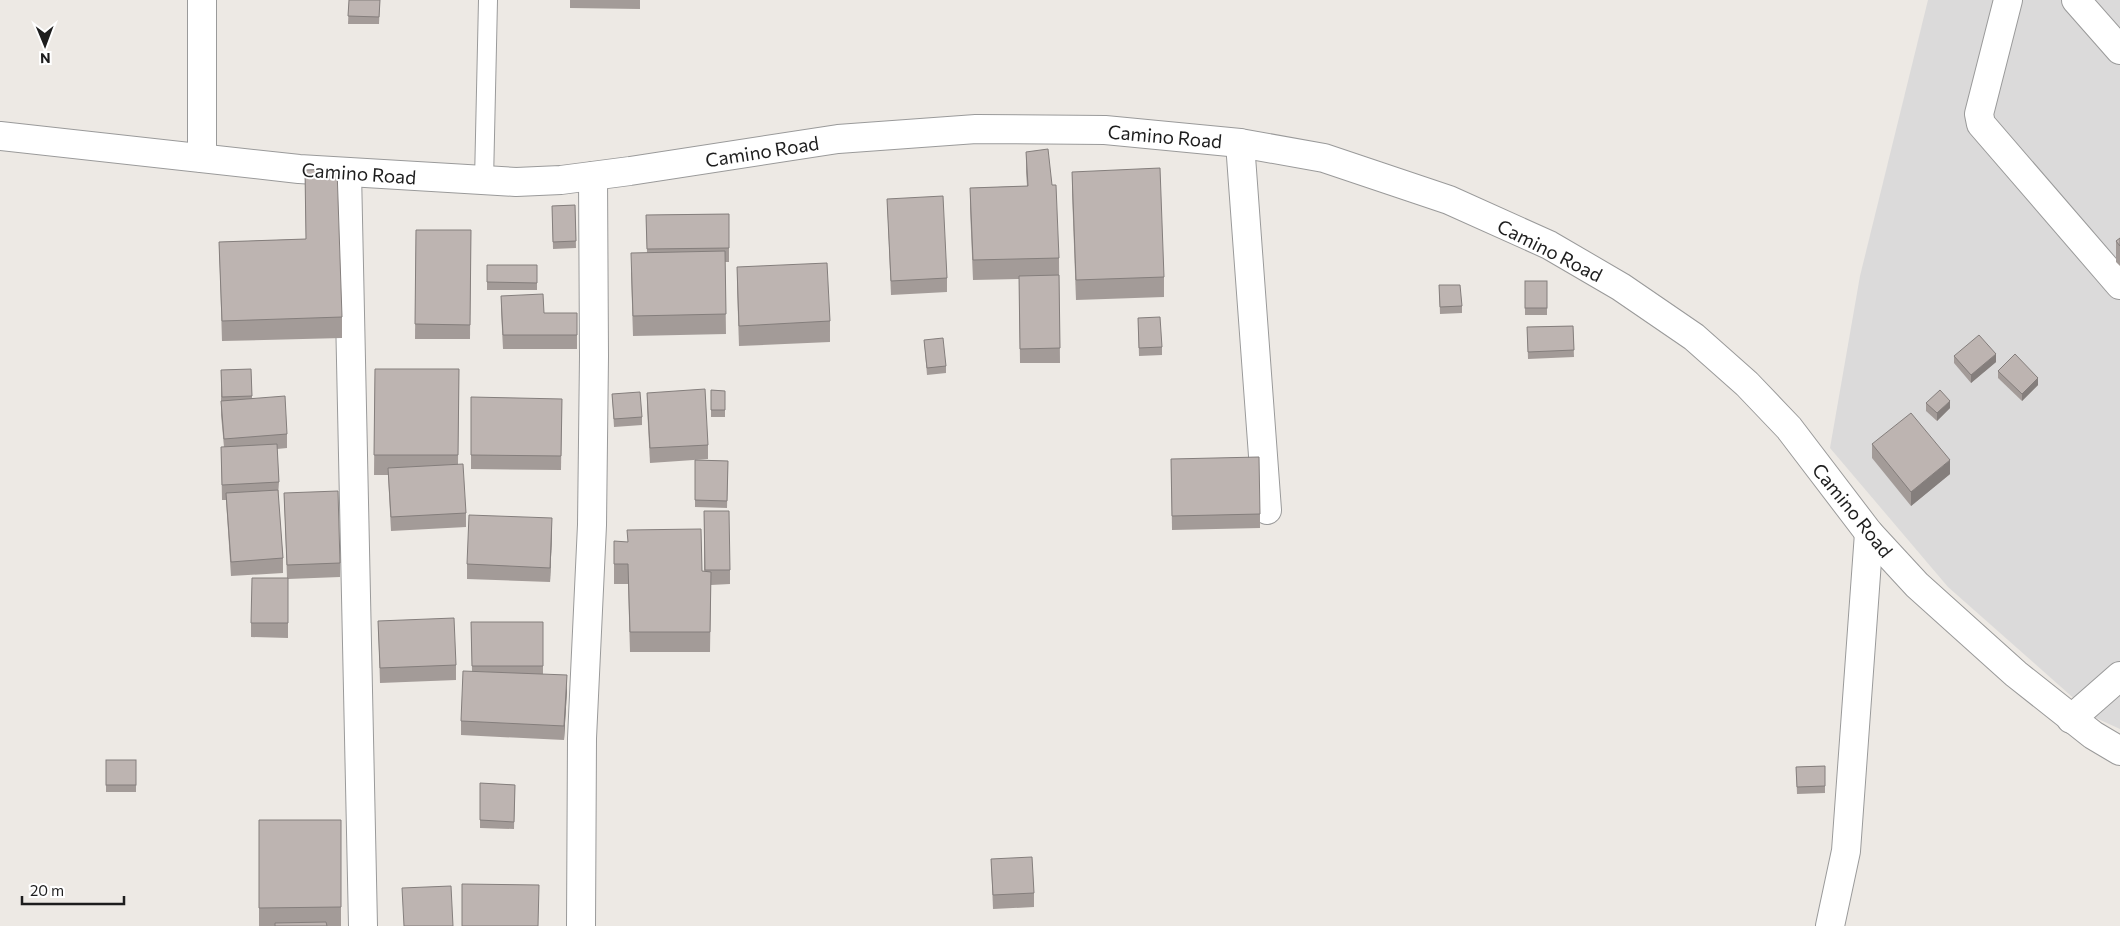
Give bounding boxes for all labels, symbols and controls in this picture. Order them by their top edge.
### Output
north arrow [20,20,70,70]
text: N [40,50,51,67]
street label: Camino Road [1107,120,1223,152]
street label: Camino Road [704,131,820,171]
street label: Camino Road [301,158,417,188]
street label: Camino Road [1494,214,1606,286]
street label: Camino Road [1808,458,1898,562]
scale bar [22,874,125,906]
text: 20 m [30,881,64,899]

